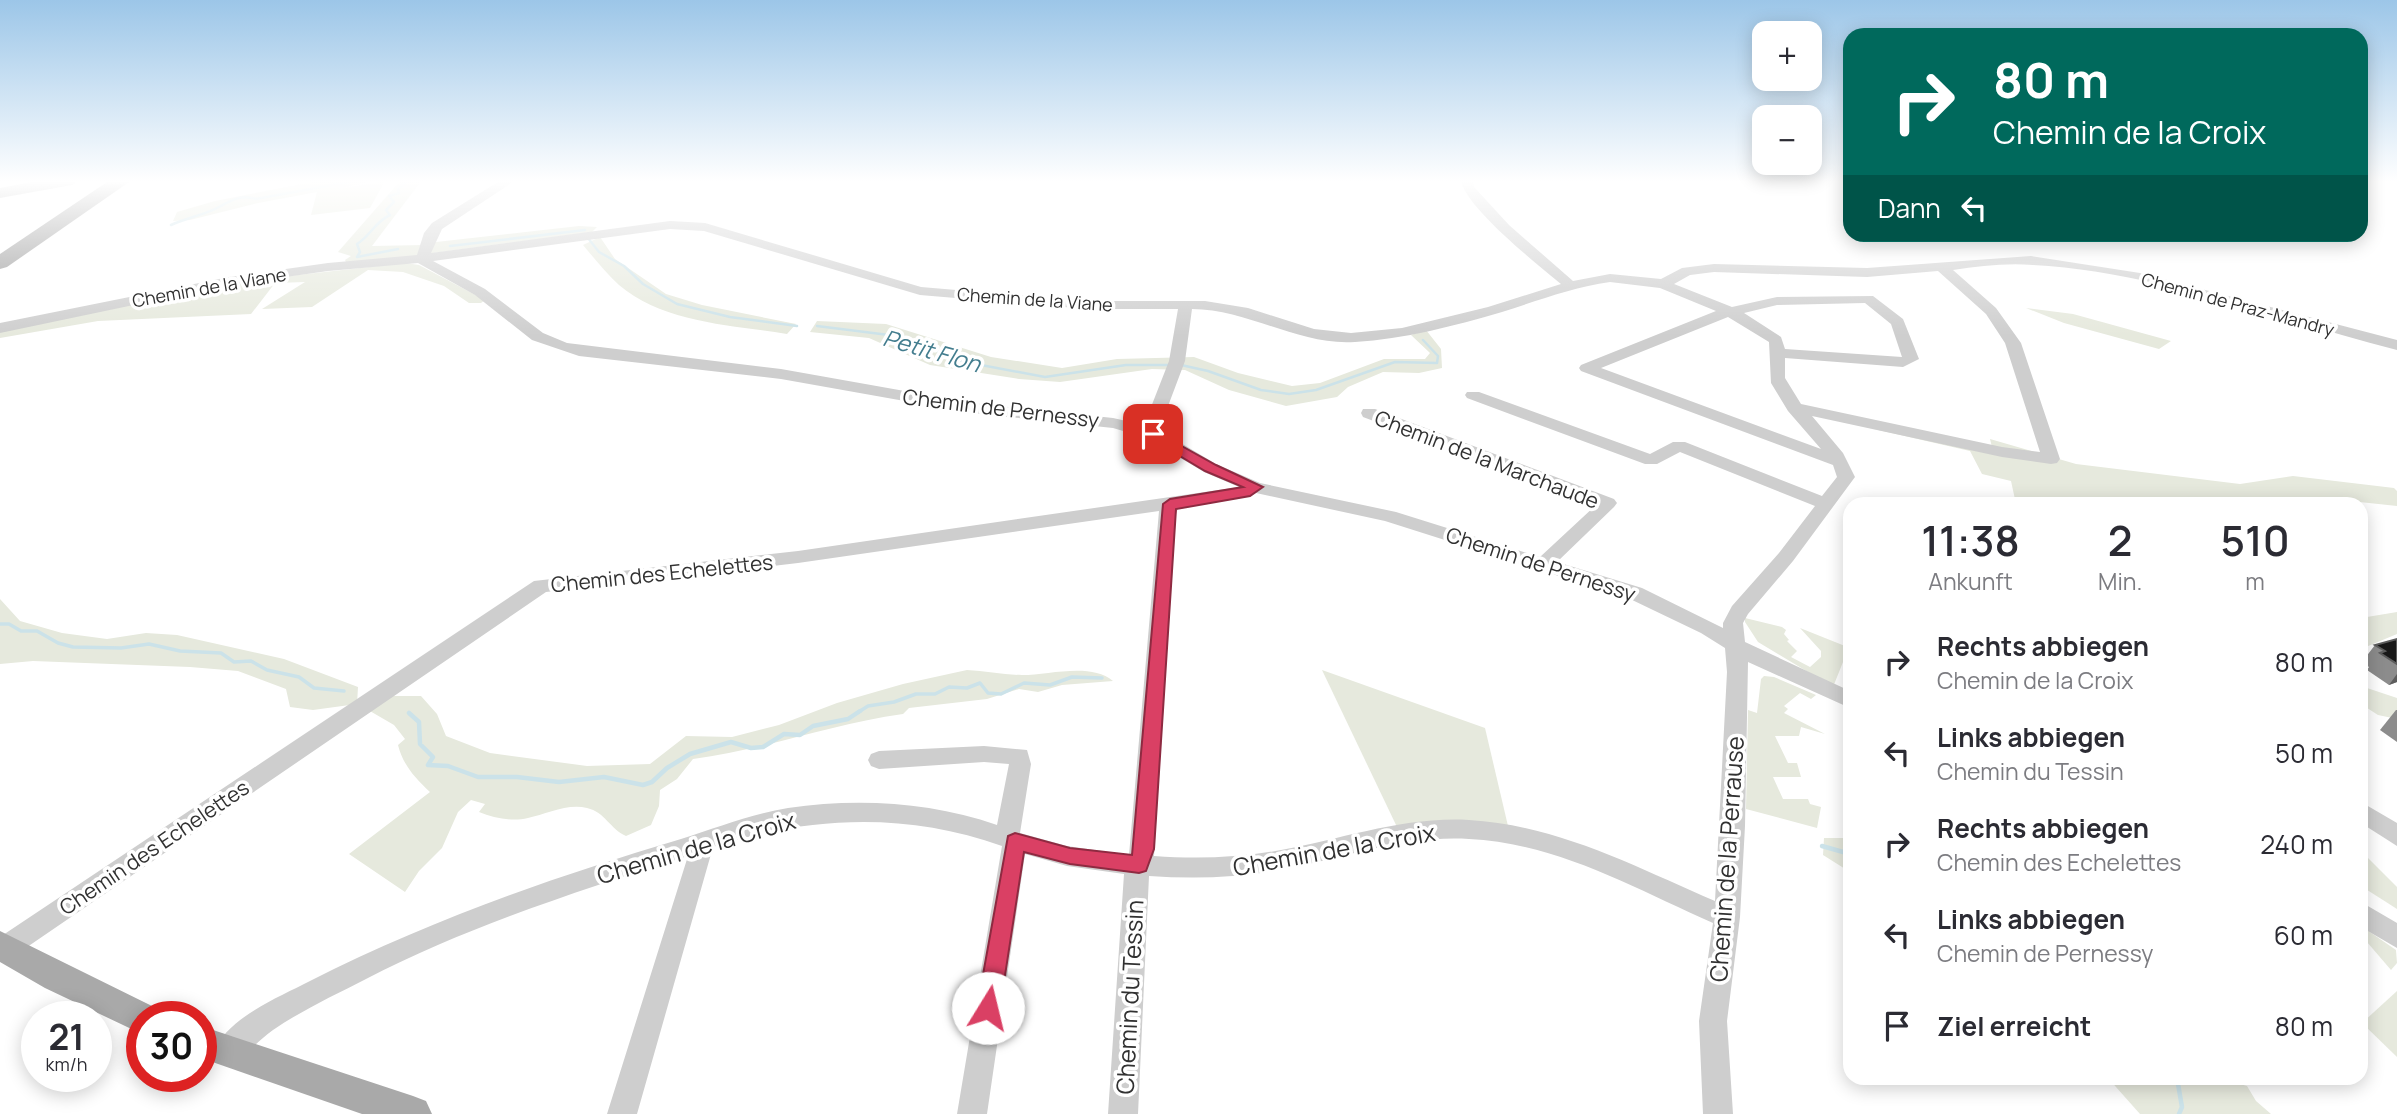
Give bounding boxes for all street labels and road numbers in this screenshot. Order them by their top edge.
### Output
street label: Chemin de la Viane [130,262,288,312]
street label: Chemin de Praz-Mandry [2139,267,2338,341]
street label: Chemin de la Viane [956,282,1114,316]
street label: Chemin de Pernessy [901,382,1101,434]
street label: Chemin de la Marchaude [1371,403,1603,515]
street label: Chemin de Pernessy [1443,520,1639,608]
street label: Chemin des Echelettes [550,547,774,599]
street label: Chemin de la Perrause [1701,735,1751,983]
street label: Chemin des Echelettes [54,773,254,921]
street label: Chemin de la Croix [593,803,799,891]
street label: Chemin de la Croix [1230,815,1438,883]
street label: Chemin du Tessin [1107,899,1151,1095]

